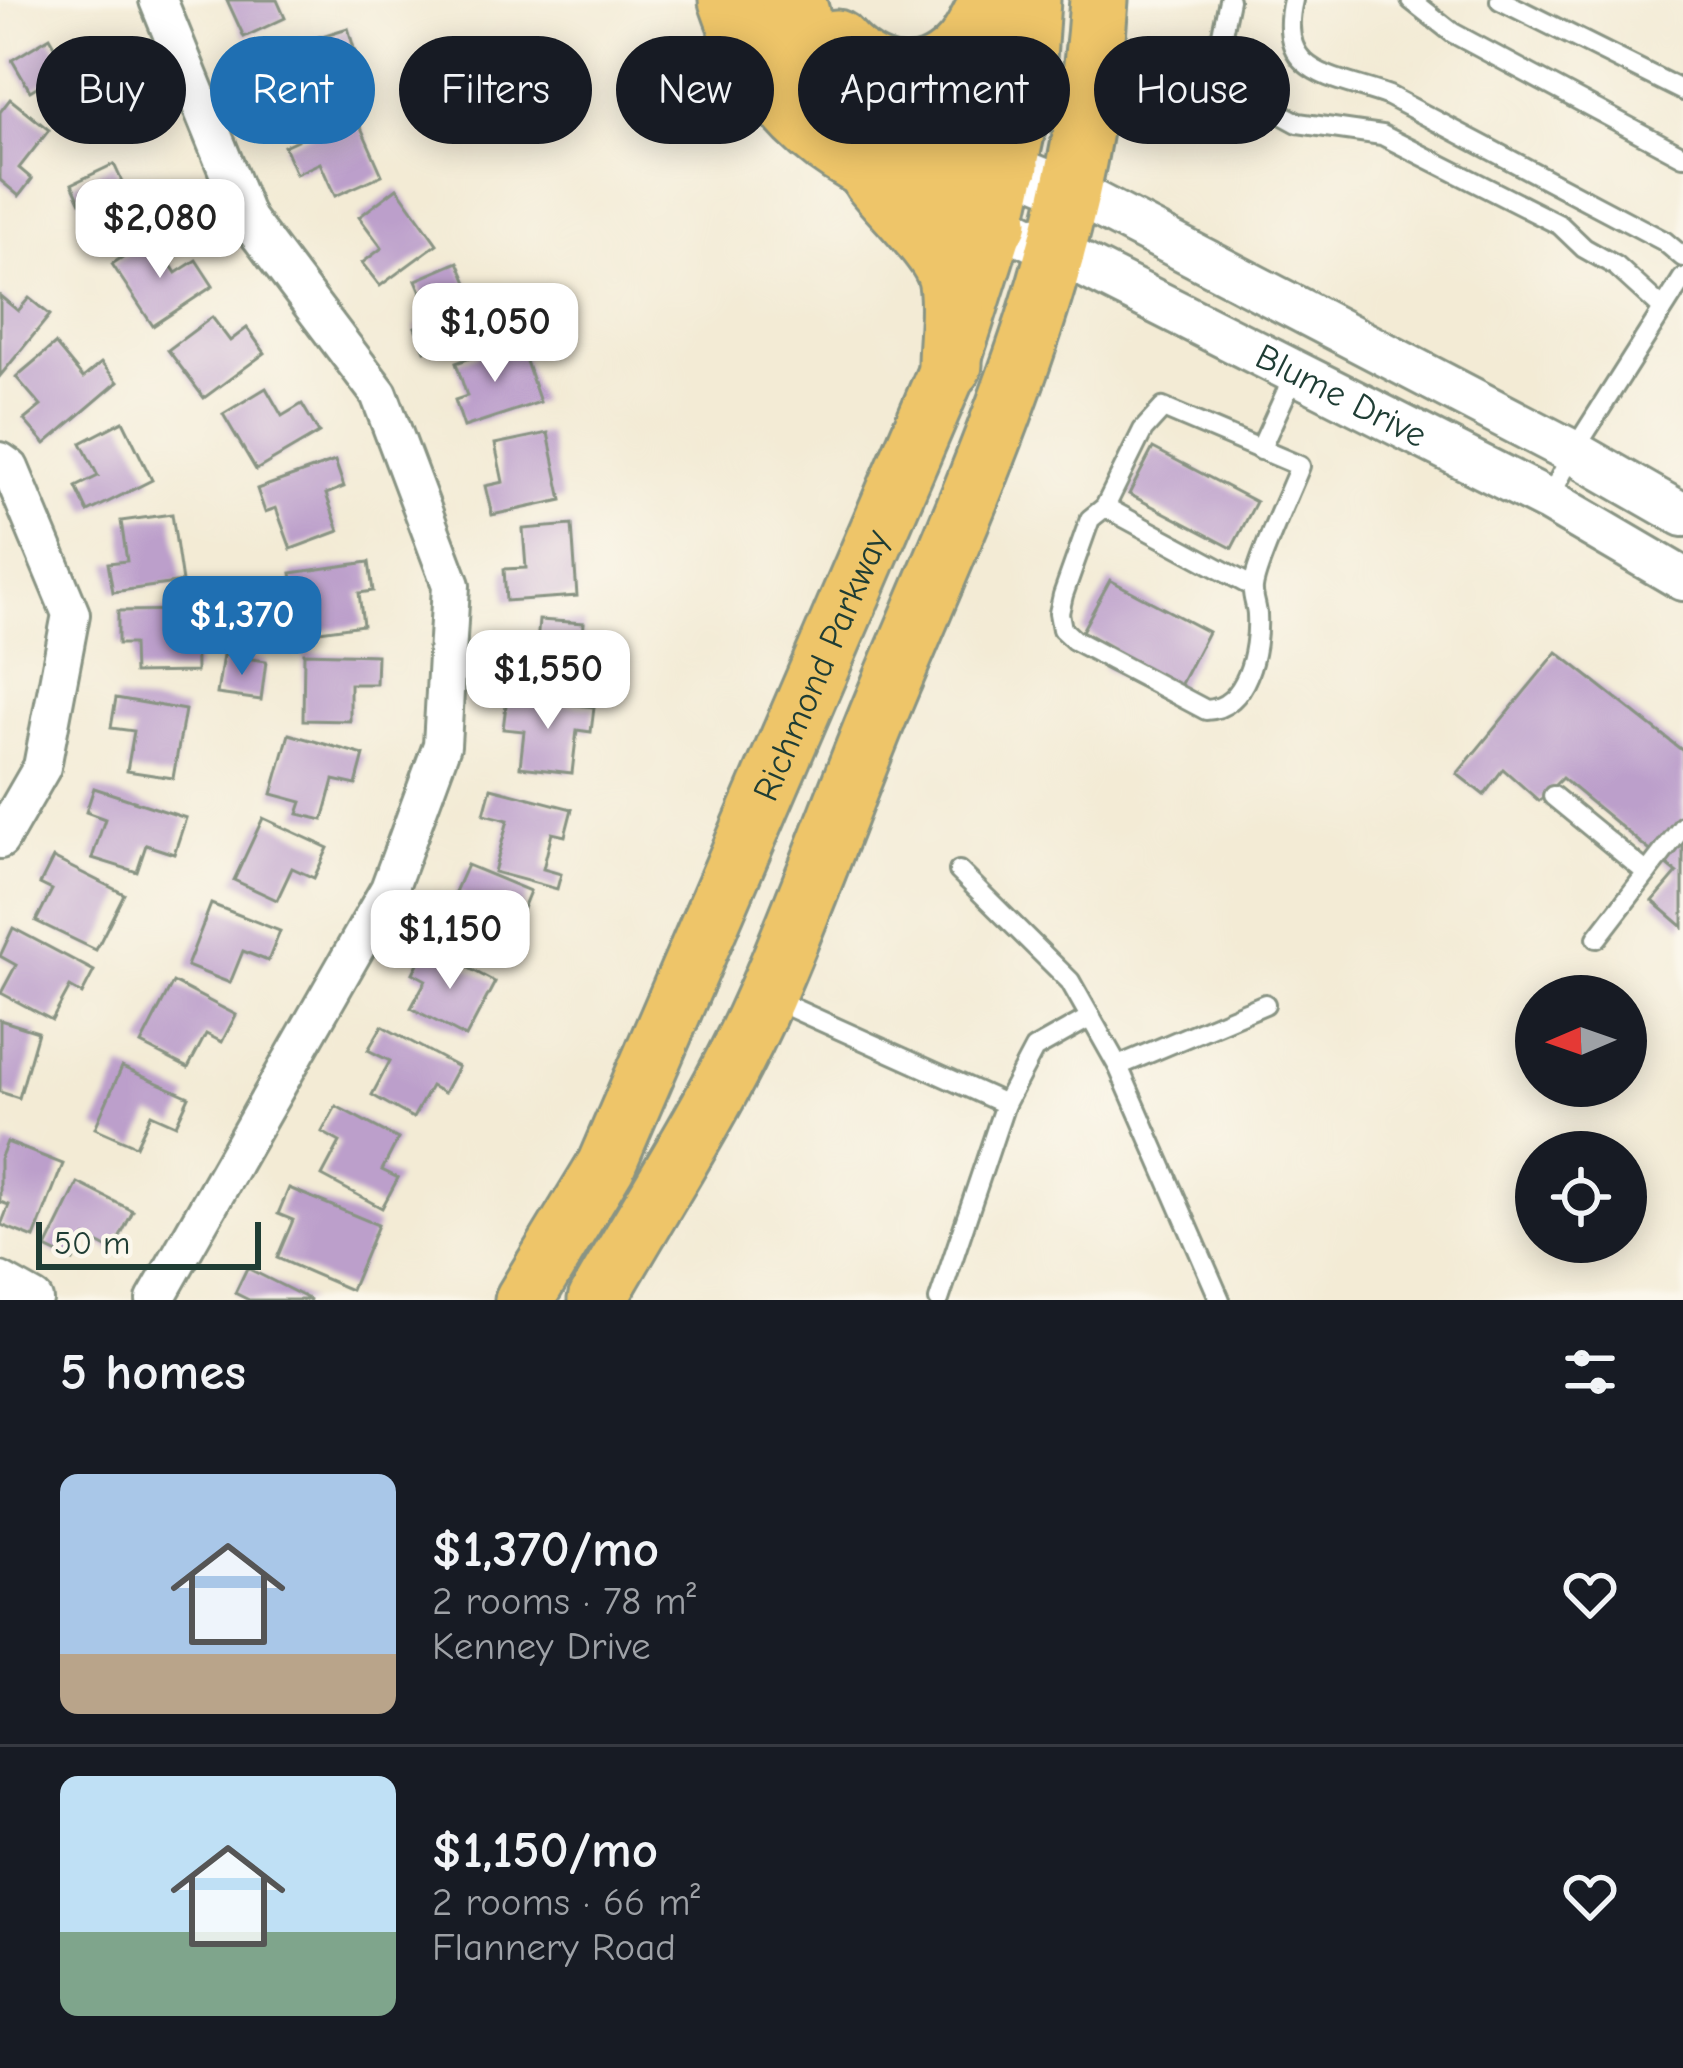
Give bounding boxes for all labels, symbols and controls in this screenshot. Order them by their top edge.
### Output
chip: Buy [36,36,186,144]
chip: Rent [210,36,375,144]
chip: Filters [399,36,592,144]
chip: New [616,36,774,144]
chip: Apartment [798,36,1070,144]
chip: House [1094,36,1290,144]
pin: $2,080 [62,179,258,281]
text: $2,080 [103,195,217,240]
pin: $1,050 [397,283,593,385]
text: $1,050 [439,299,551,344]
street label: Blume Drive [1249,335,1434,456]
street label: Richmond Parkway [745,523,898,807]
pin: $1,370 [144,576,340,678]
text: $1,370 [189,592,295,637]
pin: $1,550 [450,630,646,732]
text: $1,550 [493,646,603,691]
pin: $1,150 [352,890,548,992]
text: $1,150 [398,906,502,951]
north arrow [1515,975,1647,1107]
map controls [1515,975,1647,1263]
button: locate [1515,1131,1647,1263]
scale bar [36,1216,261,1269]
text: 50 m [54,1224,130,1262]
icon: filters [1557,1339,1623,1405]
text: 5 homes [60,1343,246,1402]
text: $1,370/mo [432,1520,659,1579]
icon: home [156,1522,300,1666]
icon: heart [1557,1561,1623,1627]
text: 2 rooms · 78 m² [432,1579,696,1624]
text: Kenney Drive [432,1624,650,1669]
text: $1,150/mo [432,1821,658,1880]
icon: home [156,1824,300,1968]
icon: heart [1557,1863,1623,1929]
text: 2 rooms · 66 m² [432,1880,700,1925]
text: Flannery Road [432,1925,676,1970]

